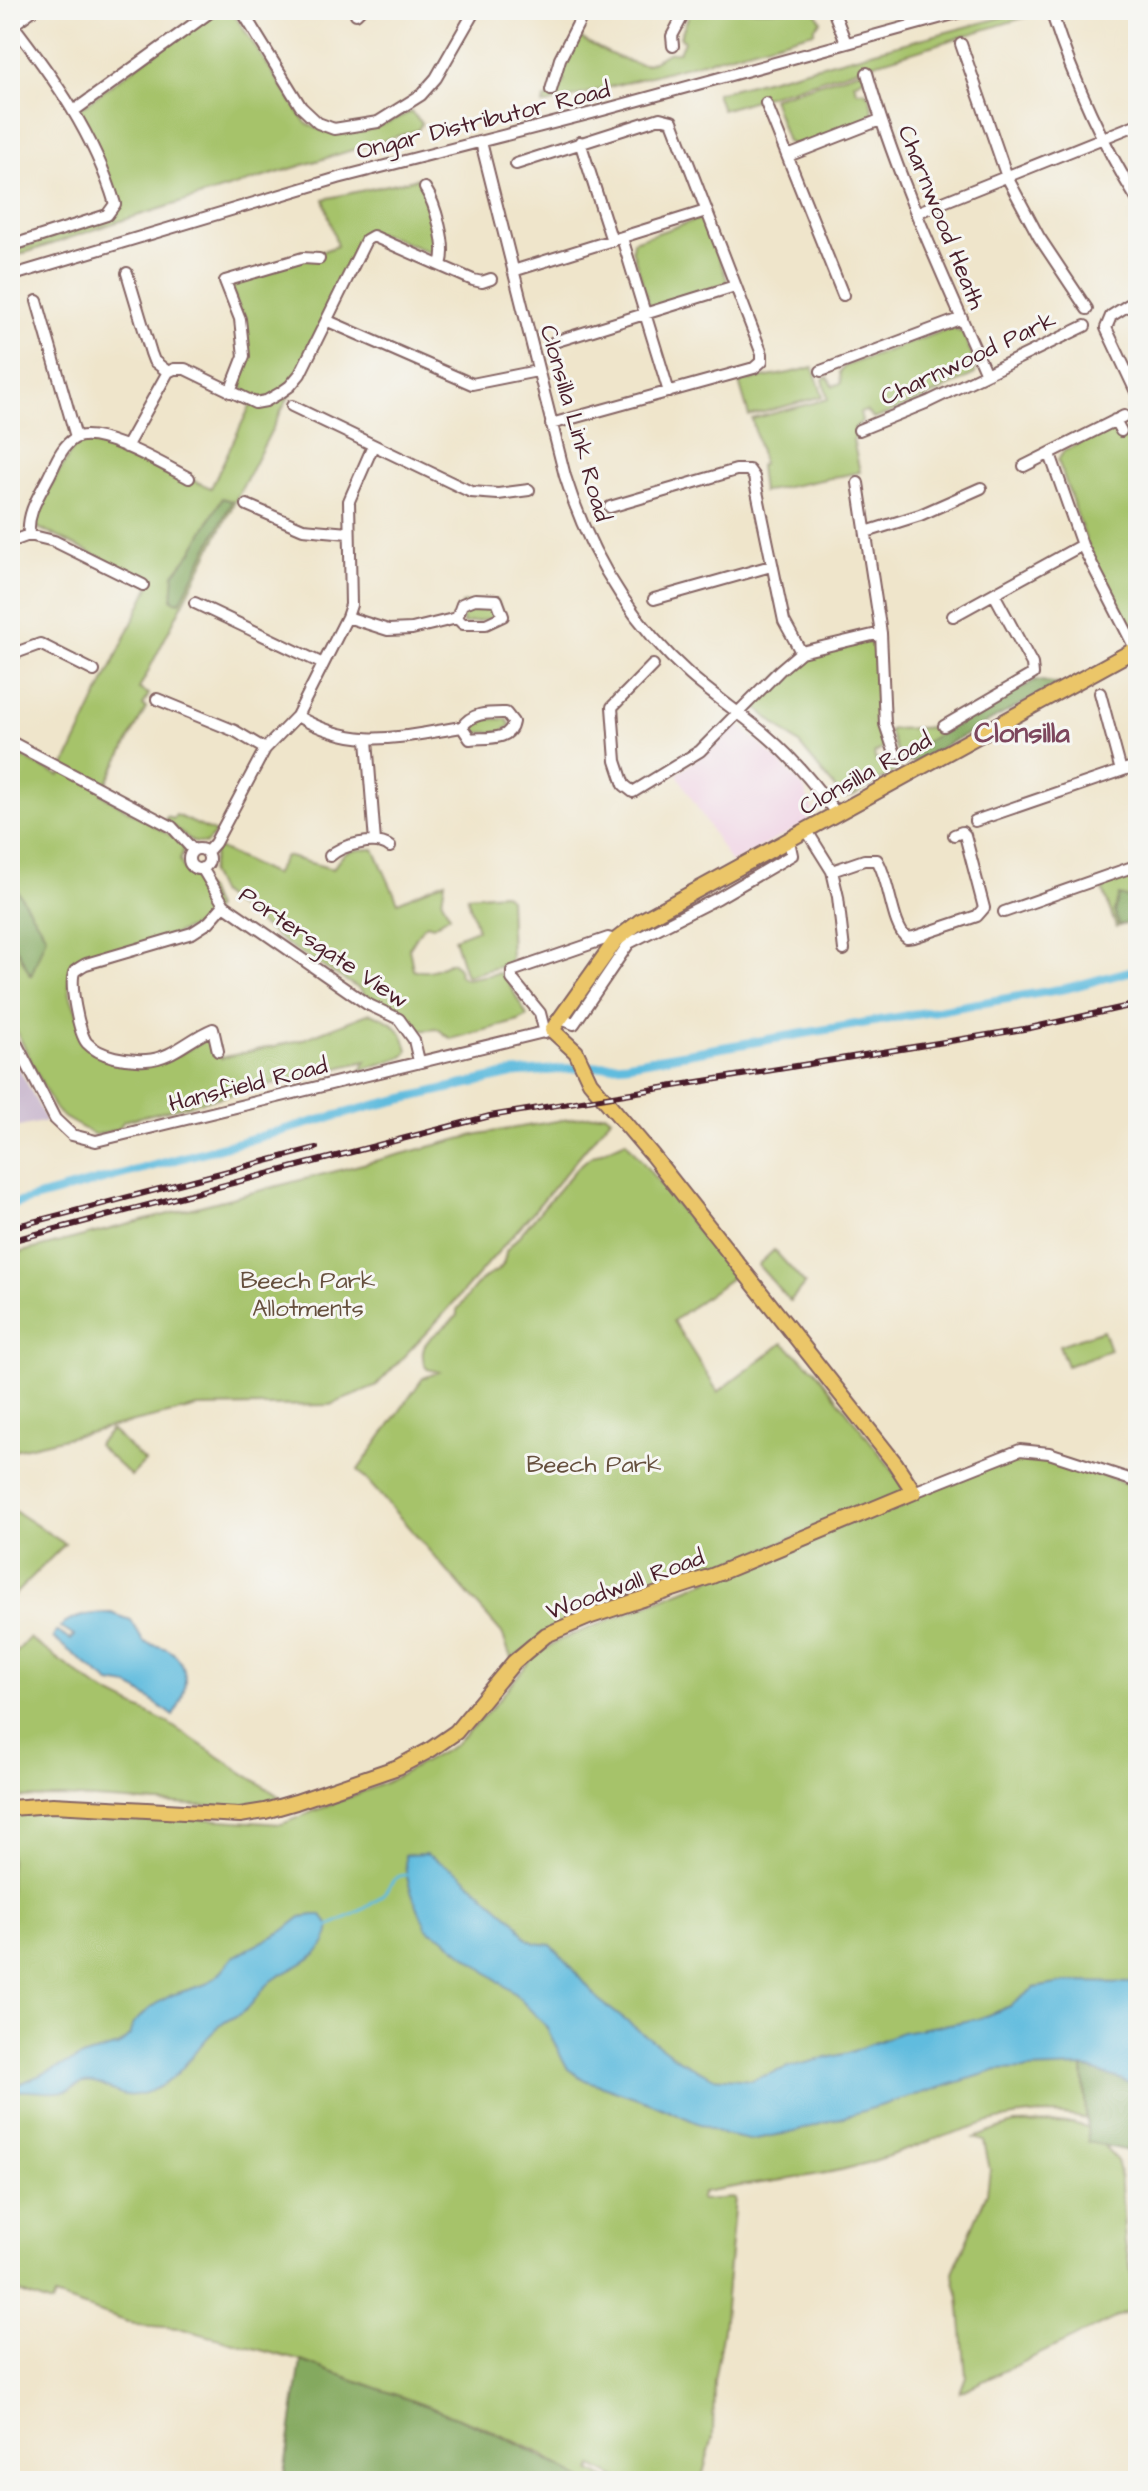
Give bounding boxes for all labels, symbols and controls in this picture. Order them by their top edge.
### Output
street label: Ongar Distributor Road [353,73,614,170]
street label: Charnwood Heath [889,120,994,315]
street label: Charnwood Park [875,303,1062,414]
street label: Clonsilla Link Road [531,321,619,526]
district label: Clonsilla [974,714,1070,753]
street label: Clonsilla Road [793,724,938,824]
street label: Portersgate View [231,878,415,1018]
street label: Hansfield Road [165,1049,331,1121]
park label: Beech Park Allotments [240,1264,376,1326]
park label: Beech Park [526,1448,662,1482]
street label: Woodwall Road [542,1541,709,1629]

